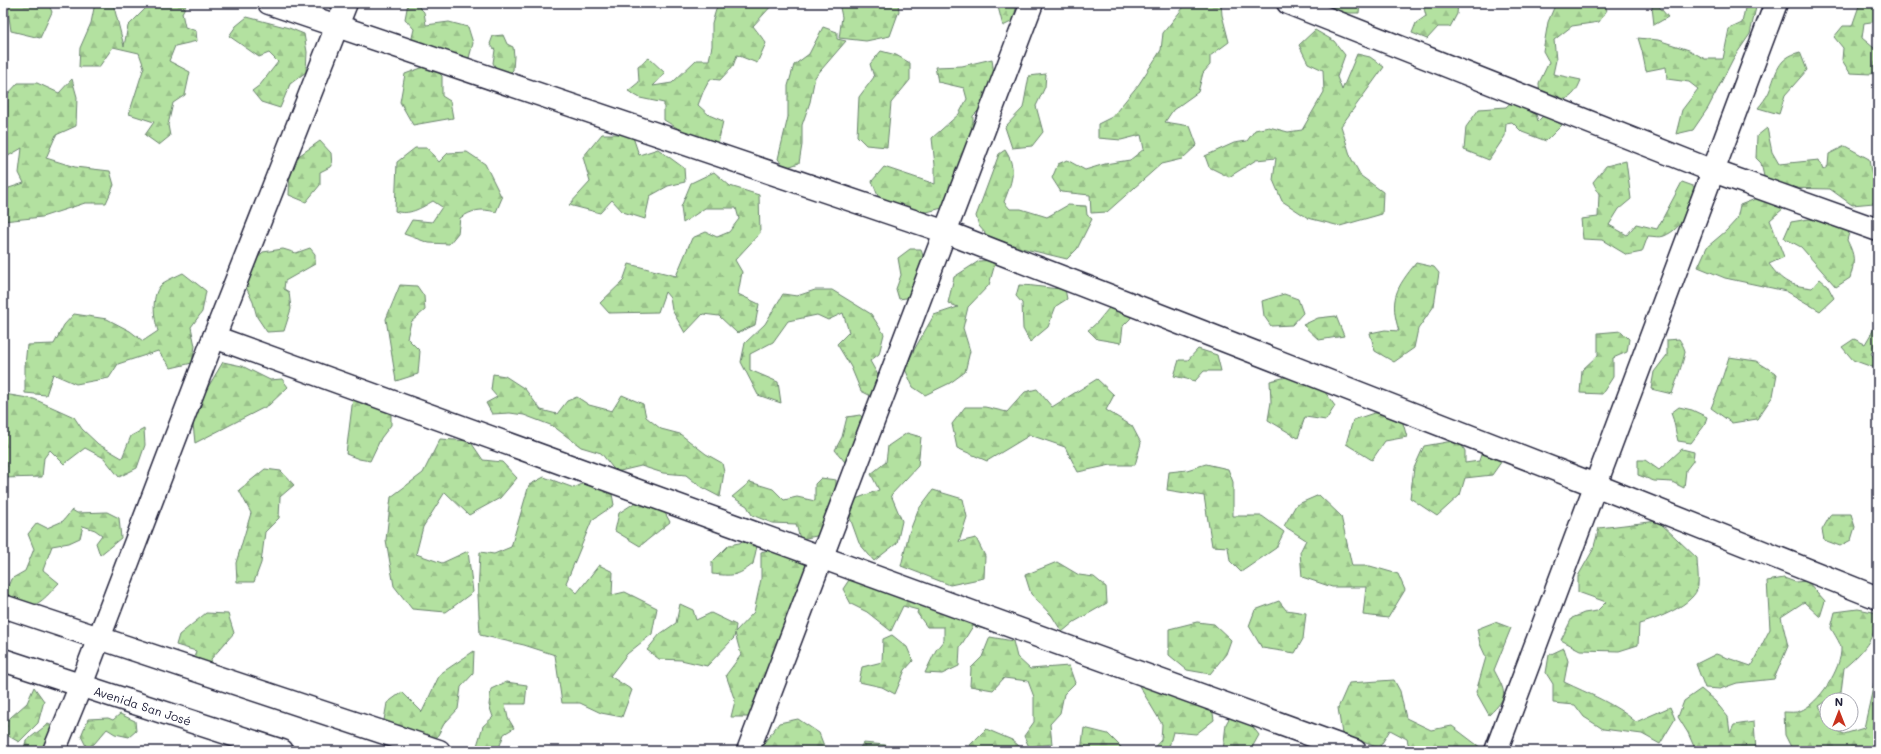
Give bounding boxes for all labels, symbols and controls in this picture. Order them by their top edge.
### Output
street label: Avenida San José [92,682,194,729]
north arrow [1819,692,1859,732]
text: N [1835,694,1843,709]

